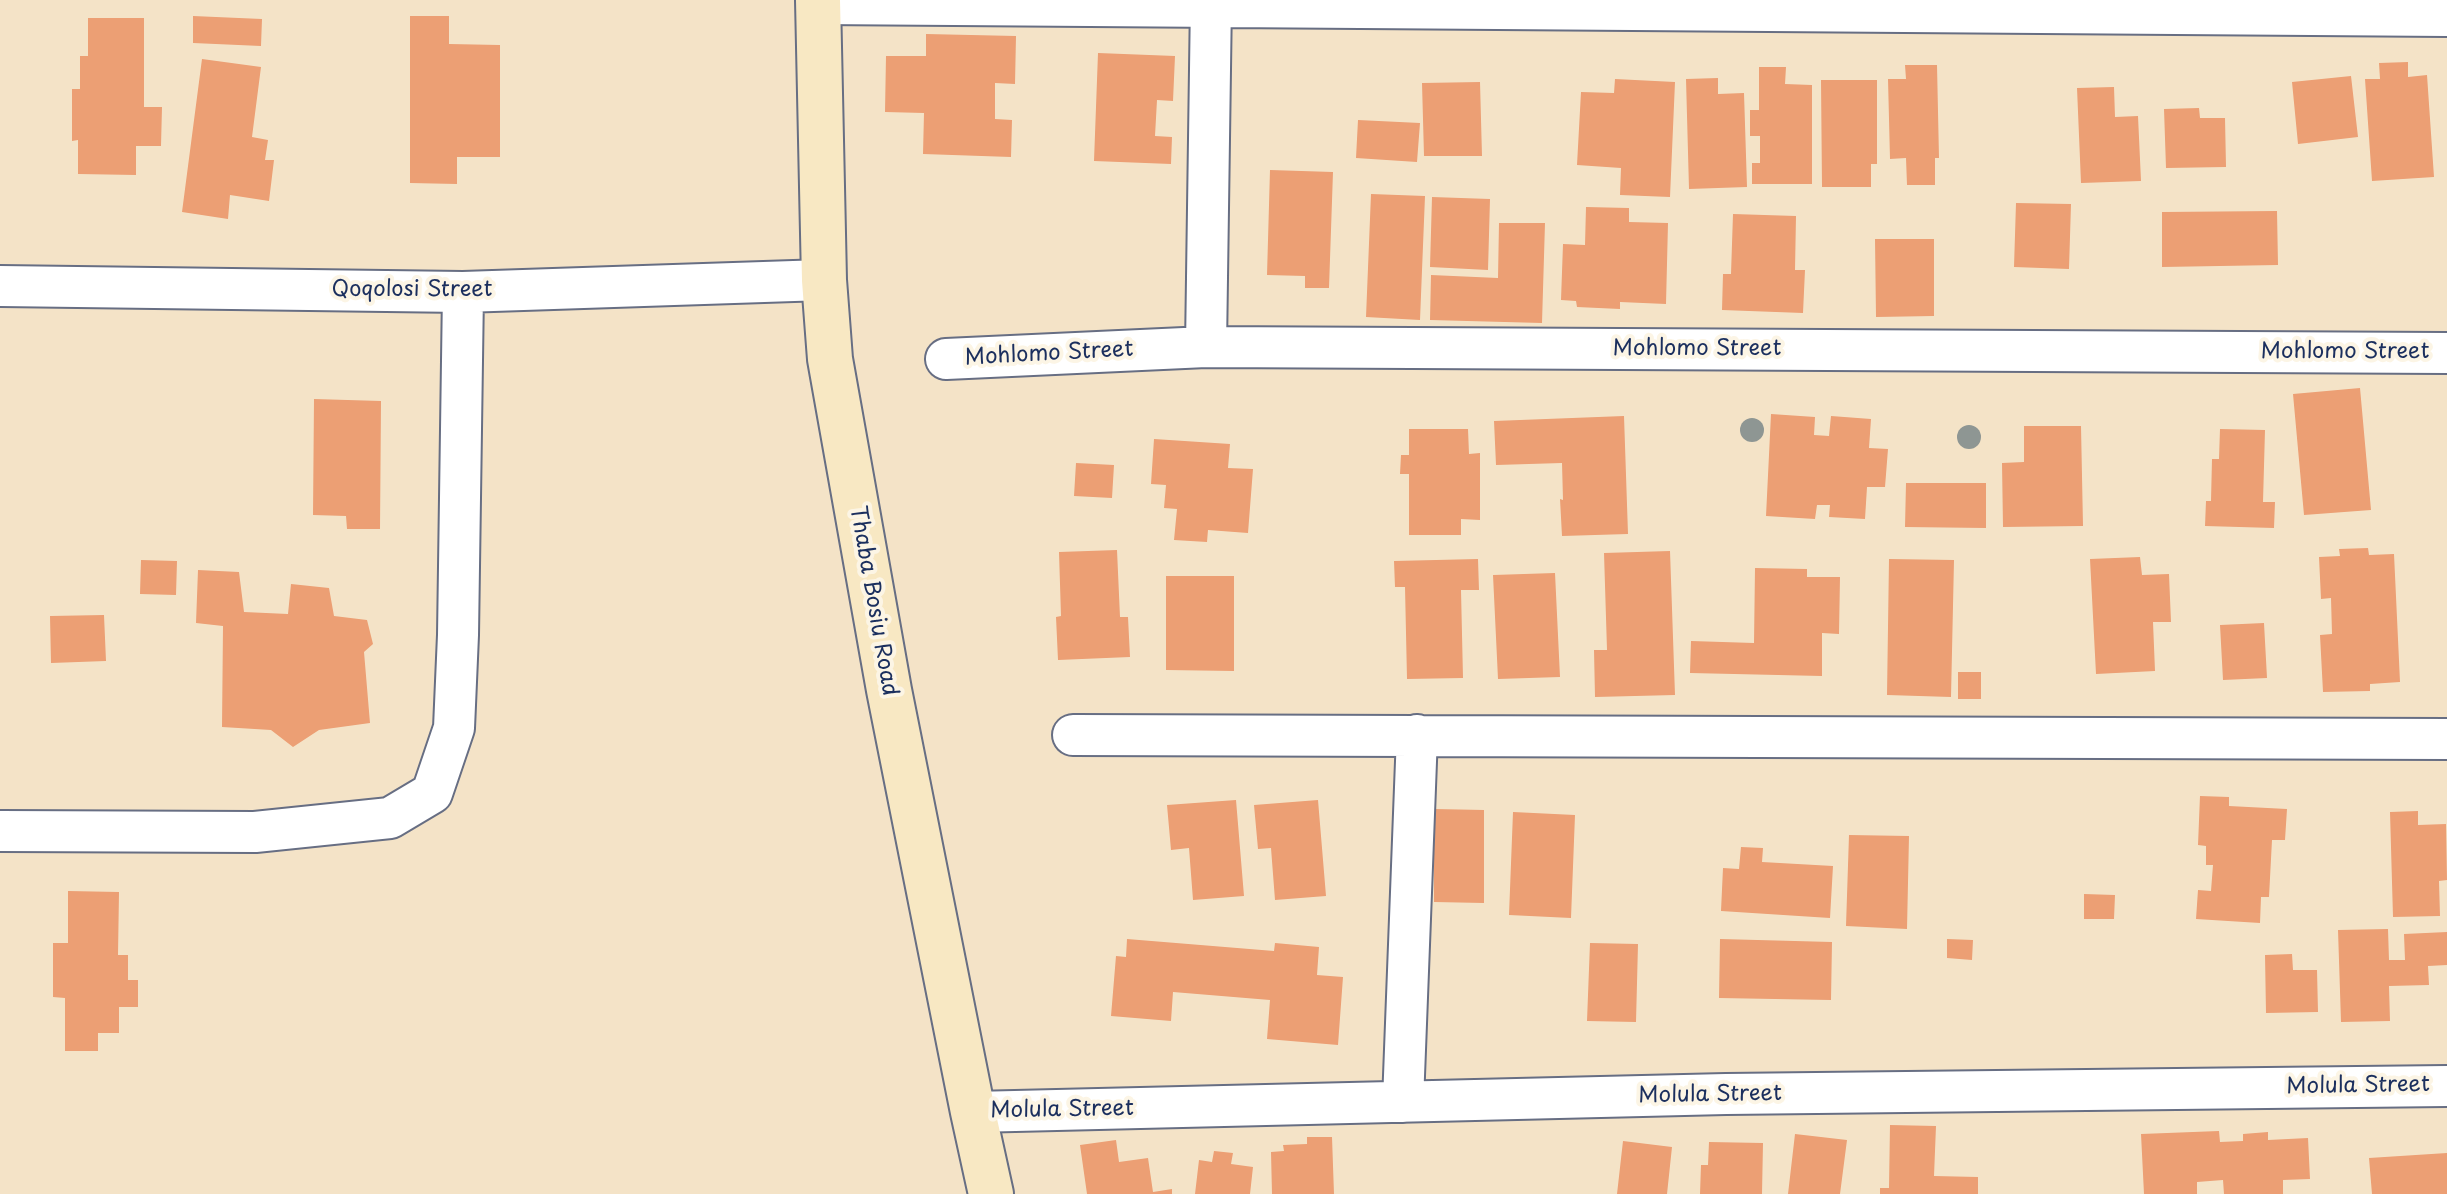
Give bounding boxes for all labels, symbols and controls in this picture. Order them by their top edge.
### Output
street label: Qoqolosi Street [331,277,493,303]
street label: Mohlomo Street [964,336,1134,372]
street label: Mohlomo Street [1613,336,1781,362]
street label: Mohlomo Street [2261,339,2429,365]
street label: Thaba Bosiu Road [843,504,903,698]
street label: Molula Street [2286,1072,2430,1100]
street label: Molula Street [1638,1081,1782,1109]
street label: Molula Street [990,1096,1134,1124]

